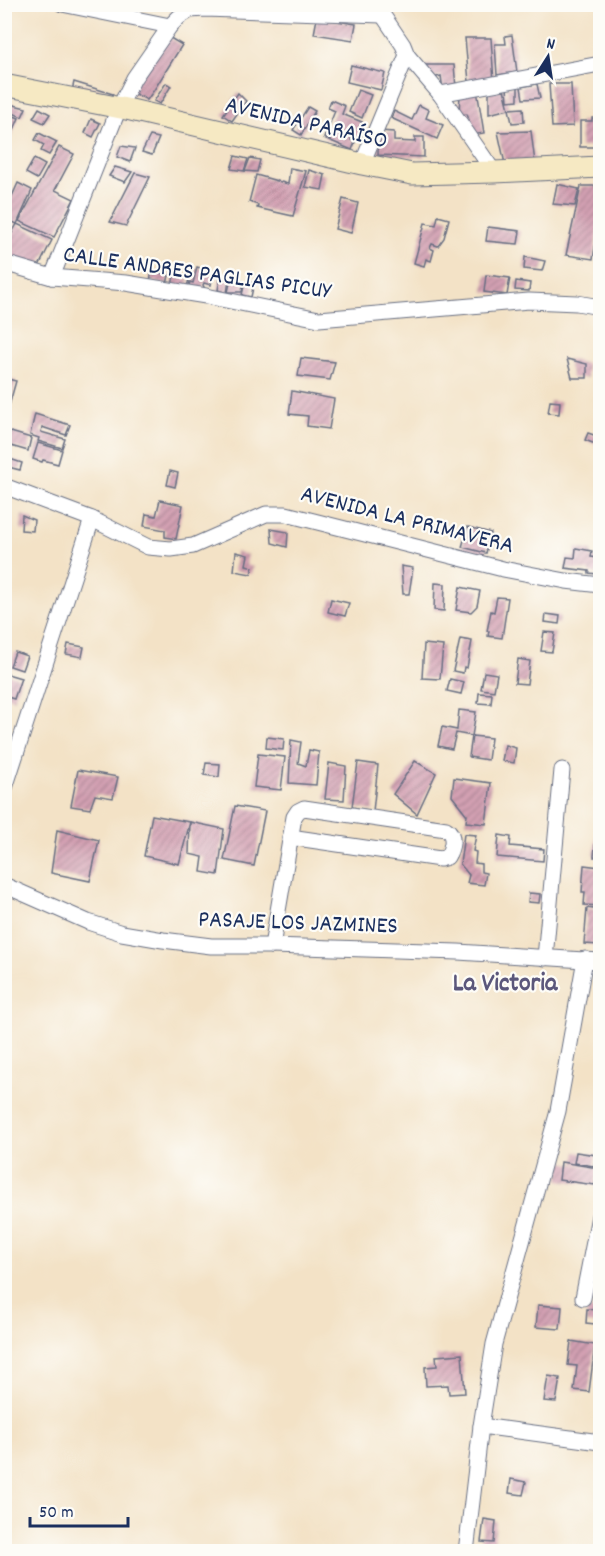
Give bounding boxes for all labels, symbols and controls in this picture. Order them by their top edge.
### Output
north arrow [518,27,578,87]
text: N [544,33,557,57]
street label: AVENIDA PARAÍSO [221,89,391,159]
street label: CALLE ANDRES PAGLIAS PICUY [61,238,334,310]
street label: AVENIDA LA PRIMAVERA [297,478,517,564]
street label: PASAJE LOS JAZMINES [198,904,398,944]
district label: La Victoria [453,966,558,1003]
scale bar [30,1490,128,1528]
text: 50 m [39,1501,74,1526]

